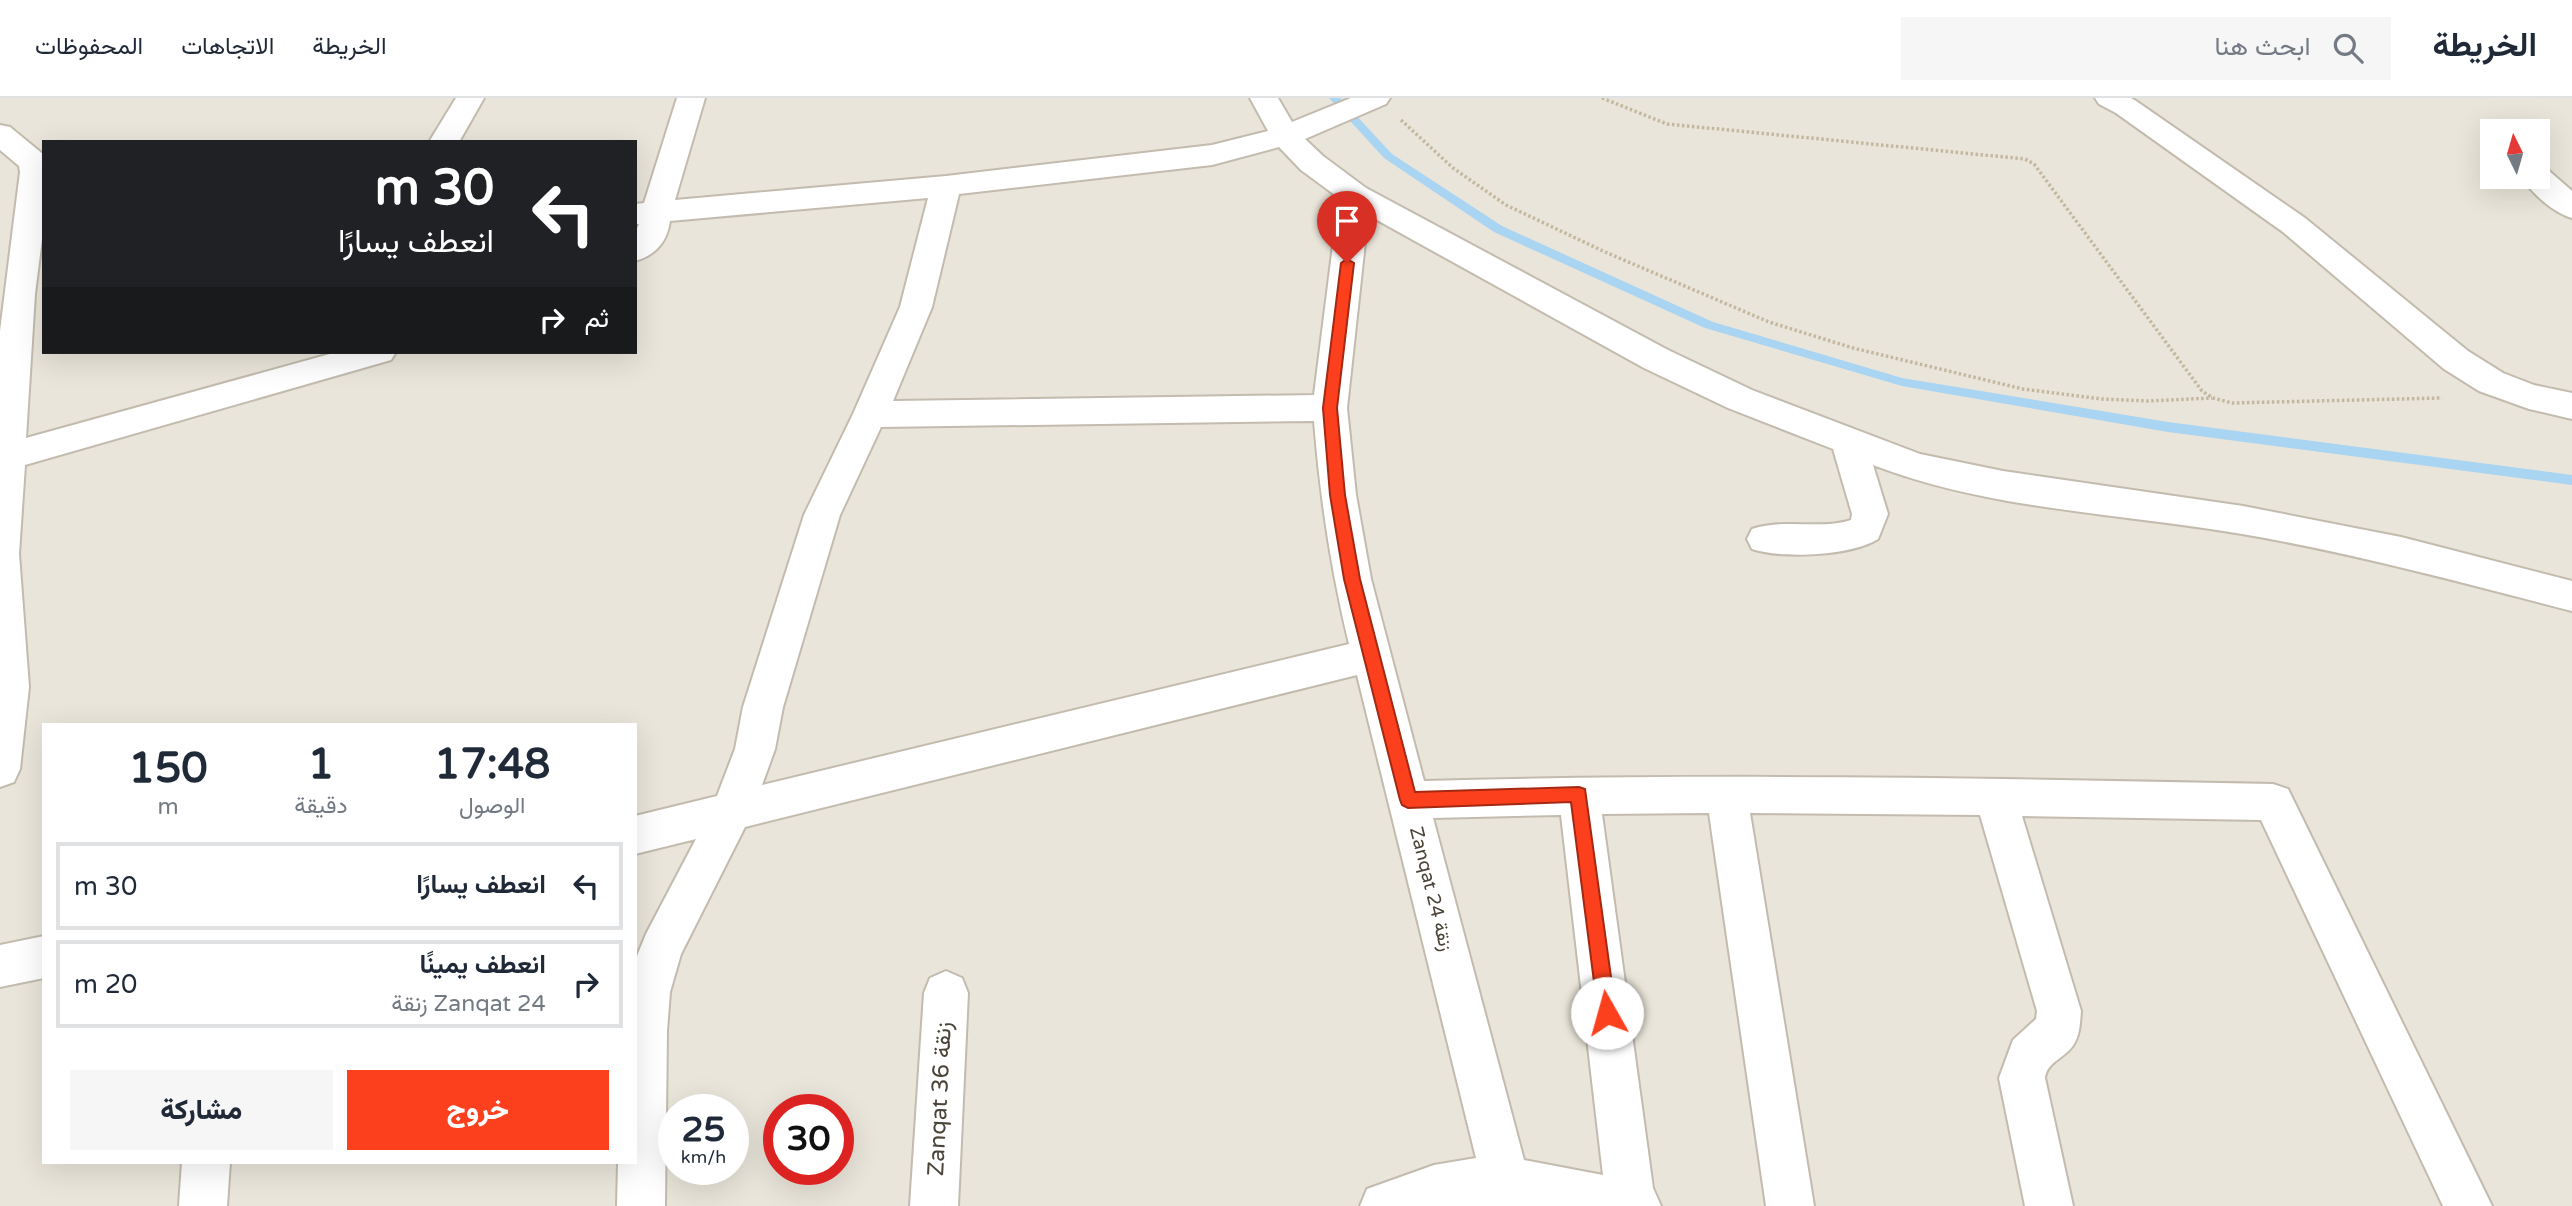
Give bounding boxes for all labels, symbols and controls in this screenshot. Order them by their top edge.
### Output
search box [1901,17,2391,80]
text: الخريطة [2433,26,2537,65]
icon: search [2329,29,2367,67]
text: ابحث هنا [2215,31,2311,62]
text: المحفوظات [35,32,143,61]
text: الاتجاهات [181,32,274,61]
text: الخريطة [312,32,387,61]
north arrow [2480,119,2550,189]
map controls [2480,119,2550,189]
text: 30 m [375,159,494,218]
icon: left [518,168,609,259]
pin [1317,191,1377,263]
icon: arrive [1328,202,1366,240]
text: انعطف يسارًا [338,223,494,261]
icon: right [533,301,571,339]
text: ثم [585,303,609,334]
text: 1 [308,739,334,790]
text: 17:48 [434,739,550,790]
text: 150 [129,743,208,794]
text: دقيقة [294,792,347,820]
text: الوصول [459,792,525,820]
text: m [158,793,179,821]
street label: Zanqat 24 زنقة [1405,824,1457,954]
icon: left [567,867,605,905]
text: انعطف يسارًا [416,869,546,900]
text: 30 m [74,871,137,902]
text: انعطف يمينًا [419,949,546,980]
icon: right [567,965,605,1003]
text: 20 m [74,969,137,1000]
position arrow [1570,976,1644,1050]
text: Zanqat 24 زنقة [391,990,546,1018]
street label: Zanqat 36 زنقة [922,1021,958,1177]
button: مشاركة [70,1070,333,1150]
button: خروج [347,1070,609,1150]
speed limit sign: 30 [763,1094,854,1185]
text: 25 [682,1109,725,1151]
text: km/h [681,1146,726,1168]

